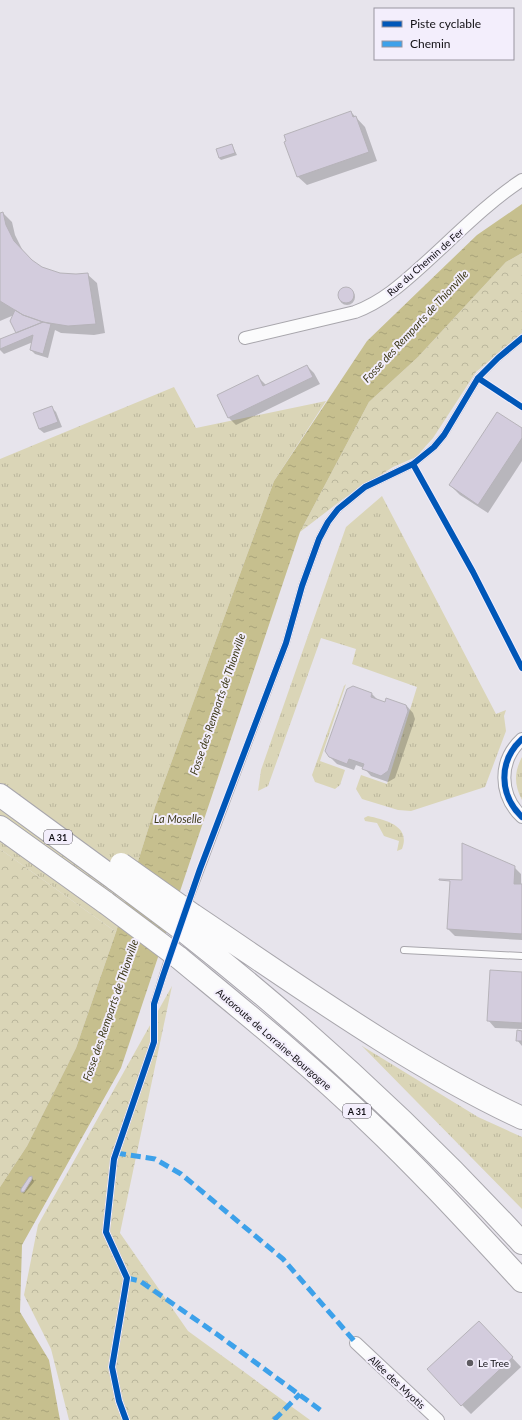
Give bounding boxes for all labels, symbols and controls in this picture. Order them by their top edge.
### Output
legend [374,8,514,60]
text: Piste cyclable [410,16,481,31]
text: Chemin [410,36,451,51]
street label: Rue du Chemin de Fer [384,225,466,298]
water label: Fosse des Remparts de Thionville [359,267,471,385]
water label: Fosse des Remparts de Thionville [187,632,247,776]
water label: La Moselle [154,812,202,825]
road number: A 31 [44,830,72,844]
water label: Fosse des Remparts de Thionville [80,938,140,1082]
street label: Autoroute de Lorraine-Bourgogne [214,986,334,1092]
road number: A 31 [343,1104,371,1118]
street label: Allée des Myotis [366,1353,428,1411]
place label: Le Tree [478,1357,509,1369]
marker: Le Tree [465,1358,475,1368]

